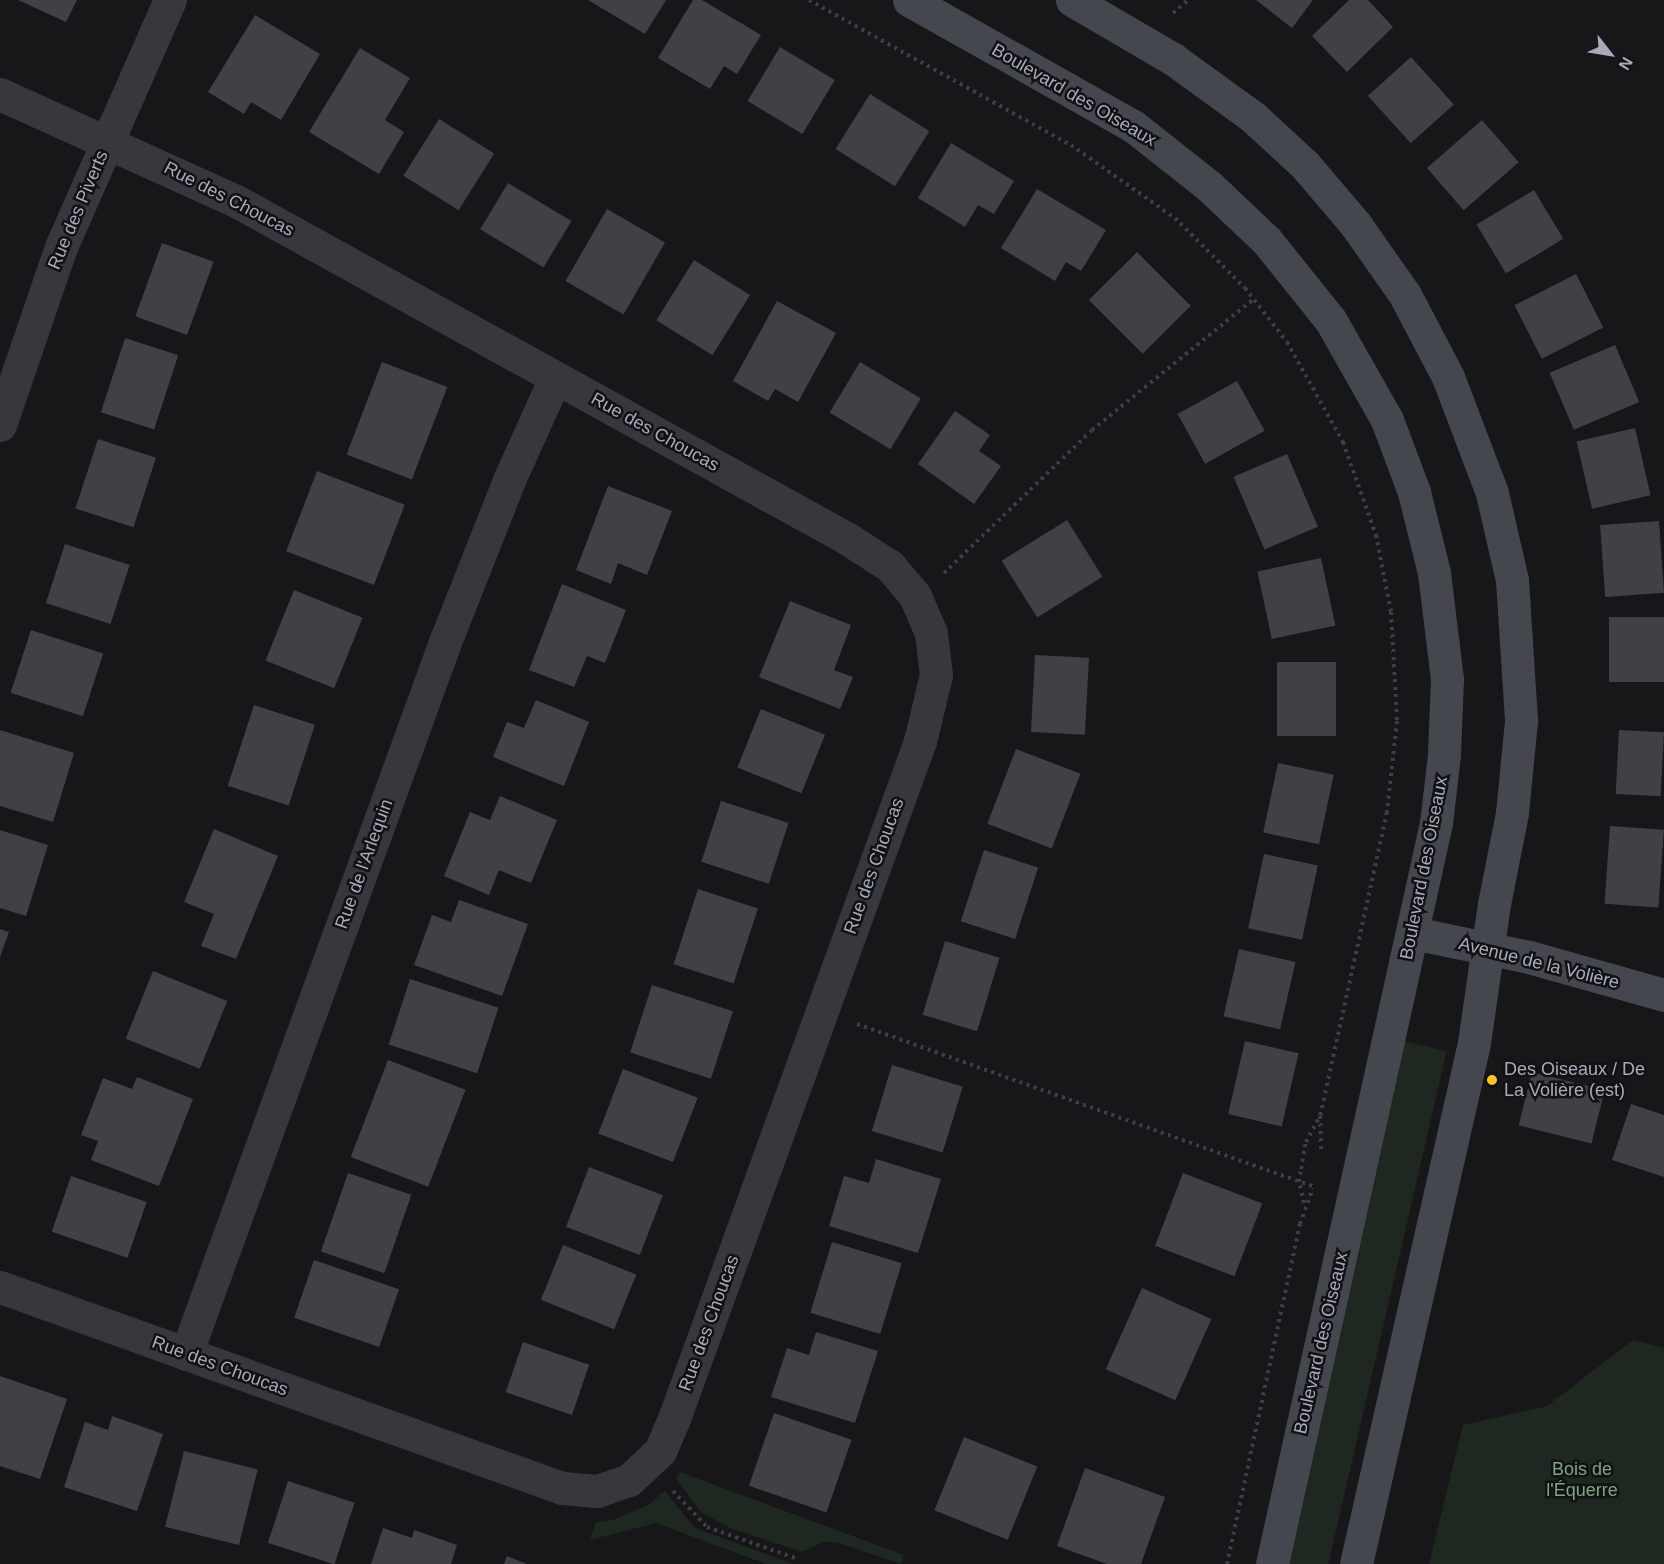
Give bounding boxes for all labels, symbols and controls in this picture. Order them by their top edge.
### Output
north arrow [1580,24,1640,84]
street label: Boulevard des Oiseaux [988,39,1160,151]
text: N [1616,54,1636,73]
street label: Rue des Piverts [43,147,113,273]
street label: Rue des Choucas [160,157,298,241]
street label: Rue des Choucas [587,388,723,476]
street label: Boulevard des Oiseaux [1396,775,1452,961]
street label: Rue des Choucas [839,795,909,937]
street label: Rue de l'Arlequin [331,796,397,932]
street label: Avenue de la Volière [1456,933,1622,993]
place label: Des Oiseaux / De La Volière (est) [1504,1059,1645,1102]
marker: Des Oiseaux / De La Volière (est) [1485,1073,1499,1087]
street label: Boulevard des Oiseaux [1290,1250,1352,1436]
street label: Rue des Choucas [674,1252,744,1394]
street label: Rue des Choucas [149,1331,291,1401]
park label: Bois de l'Équerre [1546,1459,1618,1502]

